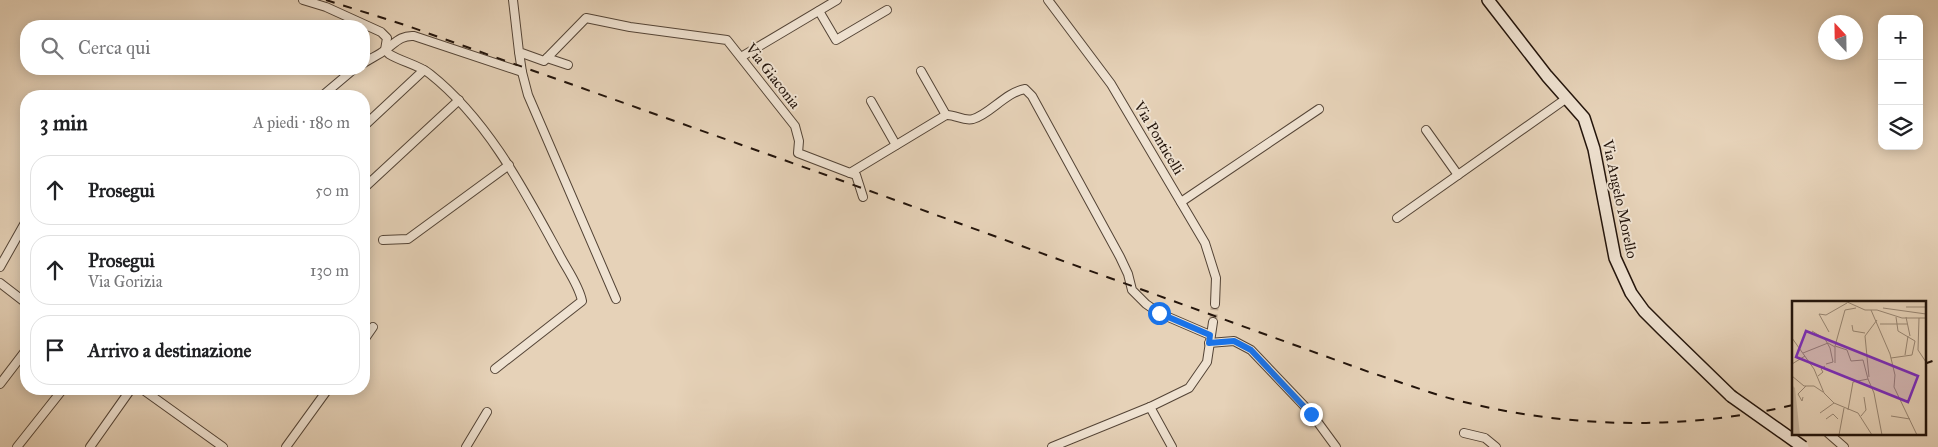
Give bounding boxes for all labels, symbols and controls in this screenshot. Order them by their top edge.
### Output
north arrow [1818,15,1863,60]
map controls [1878,15,1923,150]
button: + [1878,15,1923,60]
search box [20,20,370,75]
icon: search [38,34,66,62]
text: Cerca qui [78,36,150,59]
street label: Via Giaconia [741,39,805,113]
button: − [1878,60,1923,105]
street label: Via Ponticelli [1130,97,1188,178]
button: layers [1878,105,1923,150]
text: 3 min [40,110,88,136]
text: A piedi · 180 m [253,113,350,132]
street label: Via Angelo Morello [1598,137,1641,260]
icon: ahead [41,176,69,204]
text: Prosegui [88,179,155,202]
text: 50 m [315,181,349,200]
text: Prosegui [88,249,155,272]
icon: ahead [41,256,69,284]
text: 130 m [310,261,349,280]
text: Via Gorizia [88,272,163,291]
inset map [1792,301,1926,434]
route start [1148,302,1171,325]
icon: arrive [41,336,69,364]
text: Arrivo a destinazione [88,339,251,362]
route end [1300,403,1323,426]

